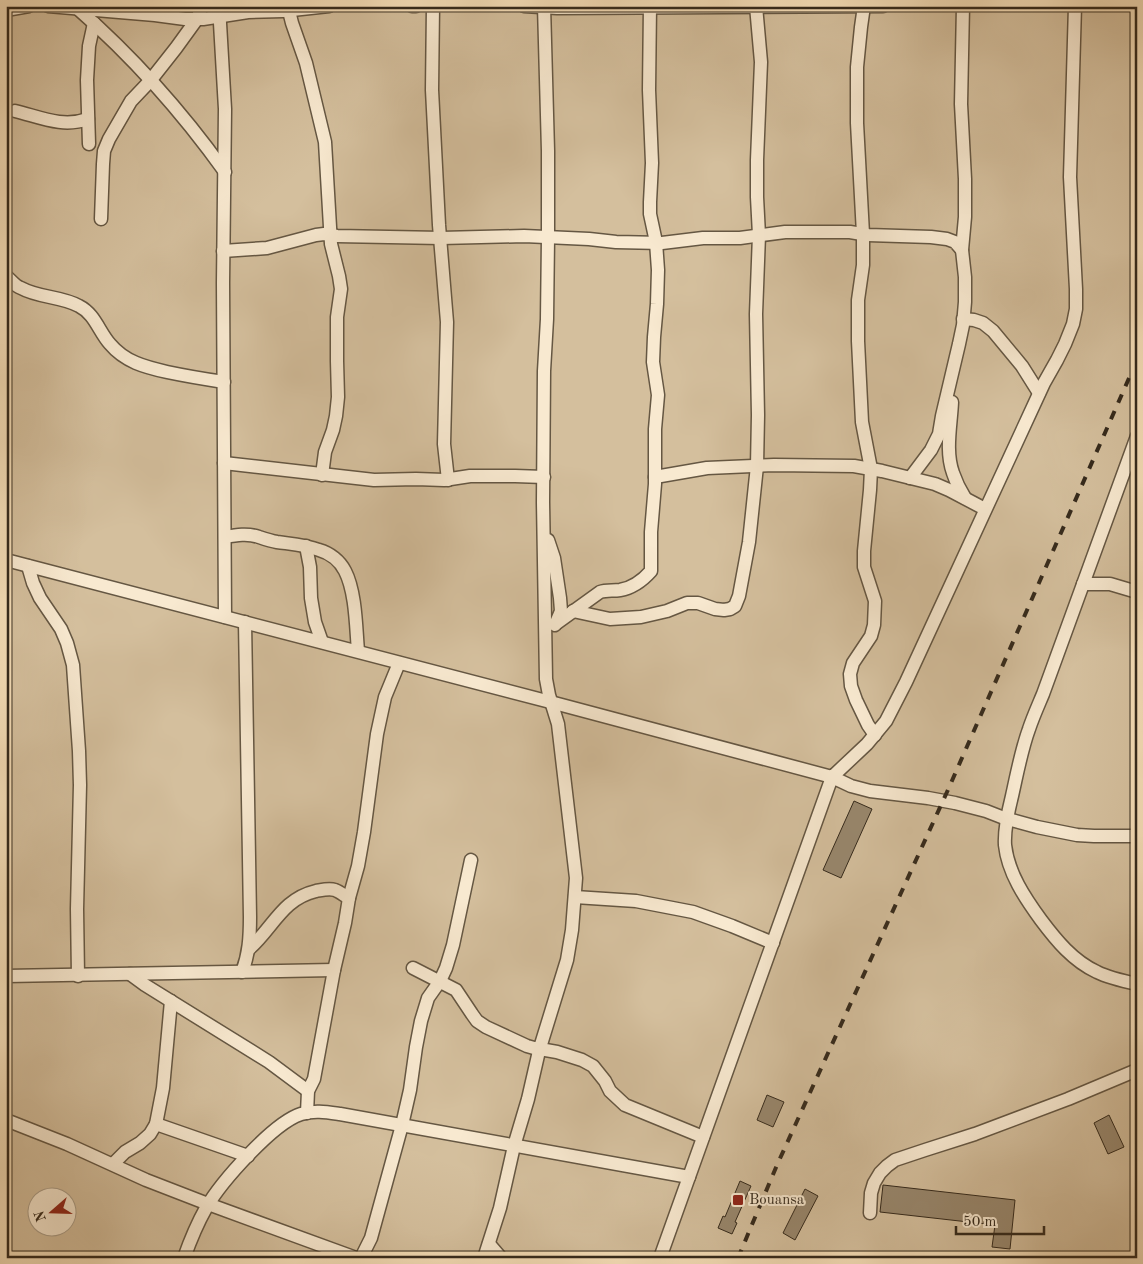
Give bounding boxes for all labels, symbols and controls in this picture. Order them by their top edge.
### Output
north arrow [28,1186,78,1236]
marker: Bouansa [731,1193,745,1207]
place label: Bouansa [749,1193,805,1208]
scale bar [956,1204,1043,1236]
text: N [32,1208,49,1224]
text: 50 m [963,1215,997,1230]

